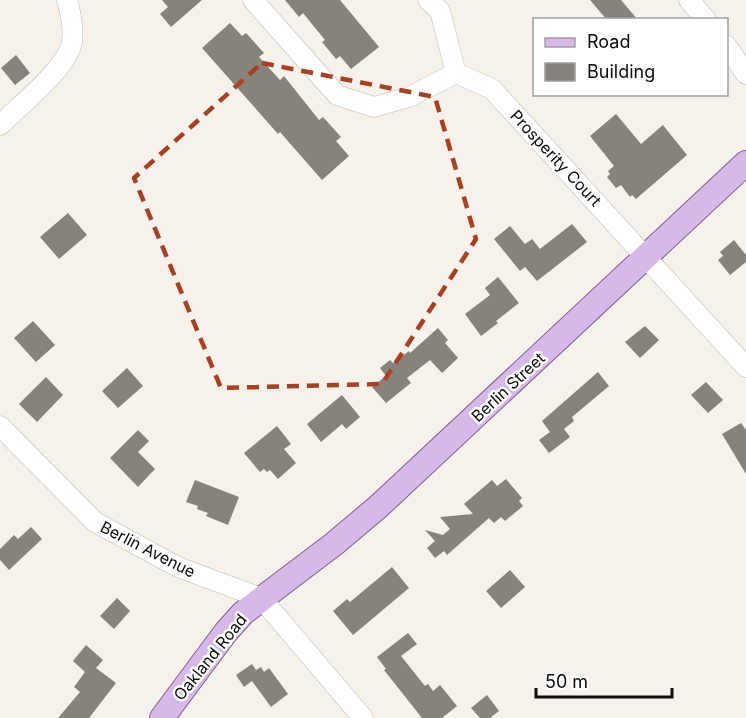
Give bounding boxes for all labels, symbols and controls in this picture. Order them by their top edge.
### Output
legend [533,18,728,96]
text: Road [587,31,630,52]
text: Building [587,61,655,82]
street label: Prosperity Court [506,106,606,210]
street label: Berlin Street [467,348,549,426]
street label: Berlin Avenue [97,516,199,582]
street label: Oakland Road [169,610,251,704]
scale bar [536,661,672,699]
text: 50 m [545,671,588,692]

